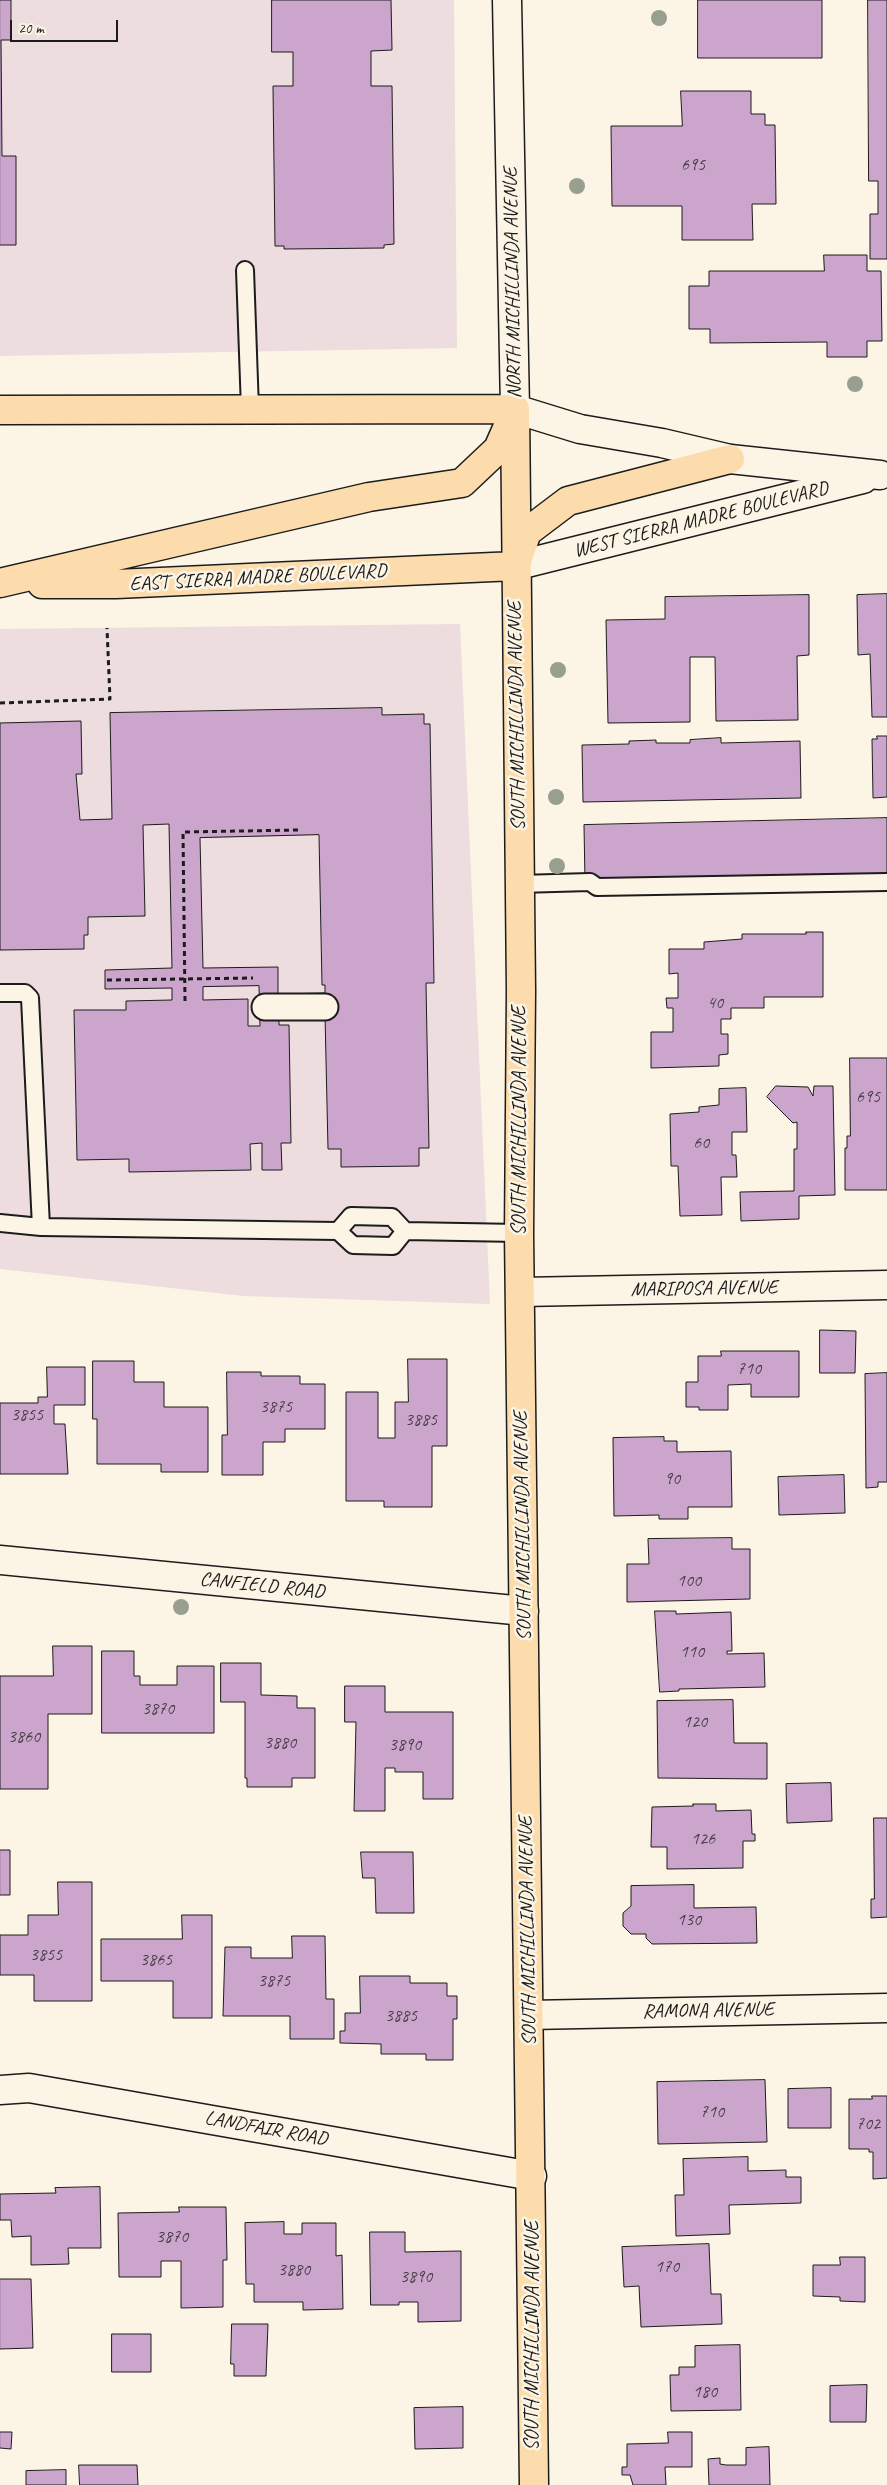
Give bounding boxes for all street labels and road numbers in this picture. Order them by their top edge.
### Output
street label: NORTH MICHILLINDA AVENUE [499,167,527,399]
street label: WEST SIERRA MADRE BOULEVARD [571,477,831,563]
street label: EAST SIERRA MADRE BOULEVARD [129,559,387,597]
street label: SOUTH MICHILLINDA AVENUE [503,601,531,831]
street label: SOUTH MICHILLINDA AVENUE [508,1006,532,1236]
street label: MARIPOSA AVENUE [630,1276,778,1302]
street label: SOUTH MICHILLINDA AVENUE [509,1411,537,1641]
street label: CANFIELD ROAD [198,1568,326,1604]
street label: SOUTH MICHILLINDA AVENUE [514,1816,542,2046]
street label: RAMONA AVENUE [642,1998,774,2024]
street label: LANDFAIR ROAD [203,2106,329,2152]
street label: SOUTH MICHILLINDA AVENUE [521,2221,545,2451]

